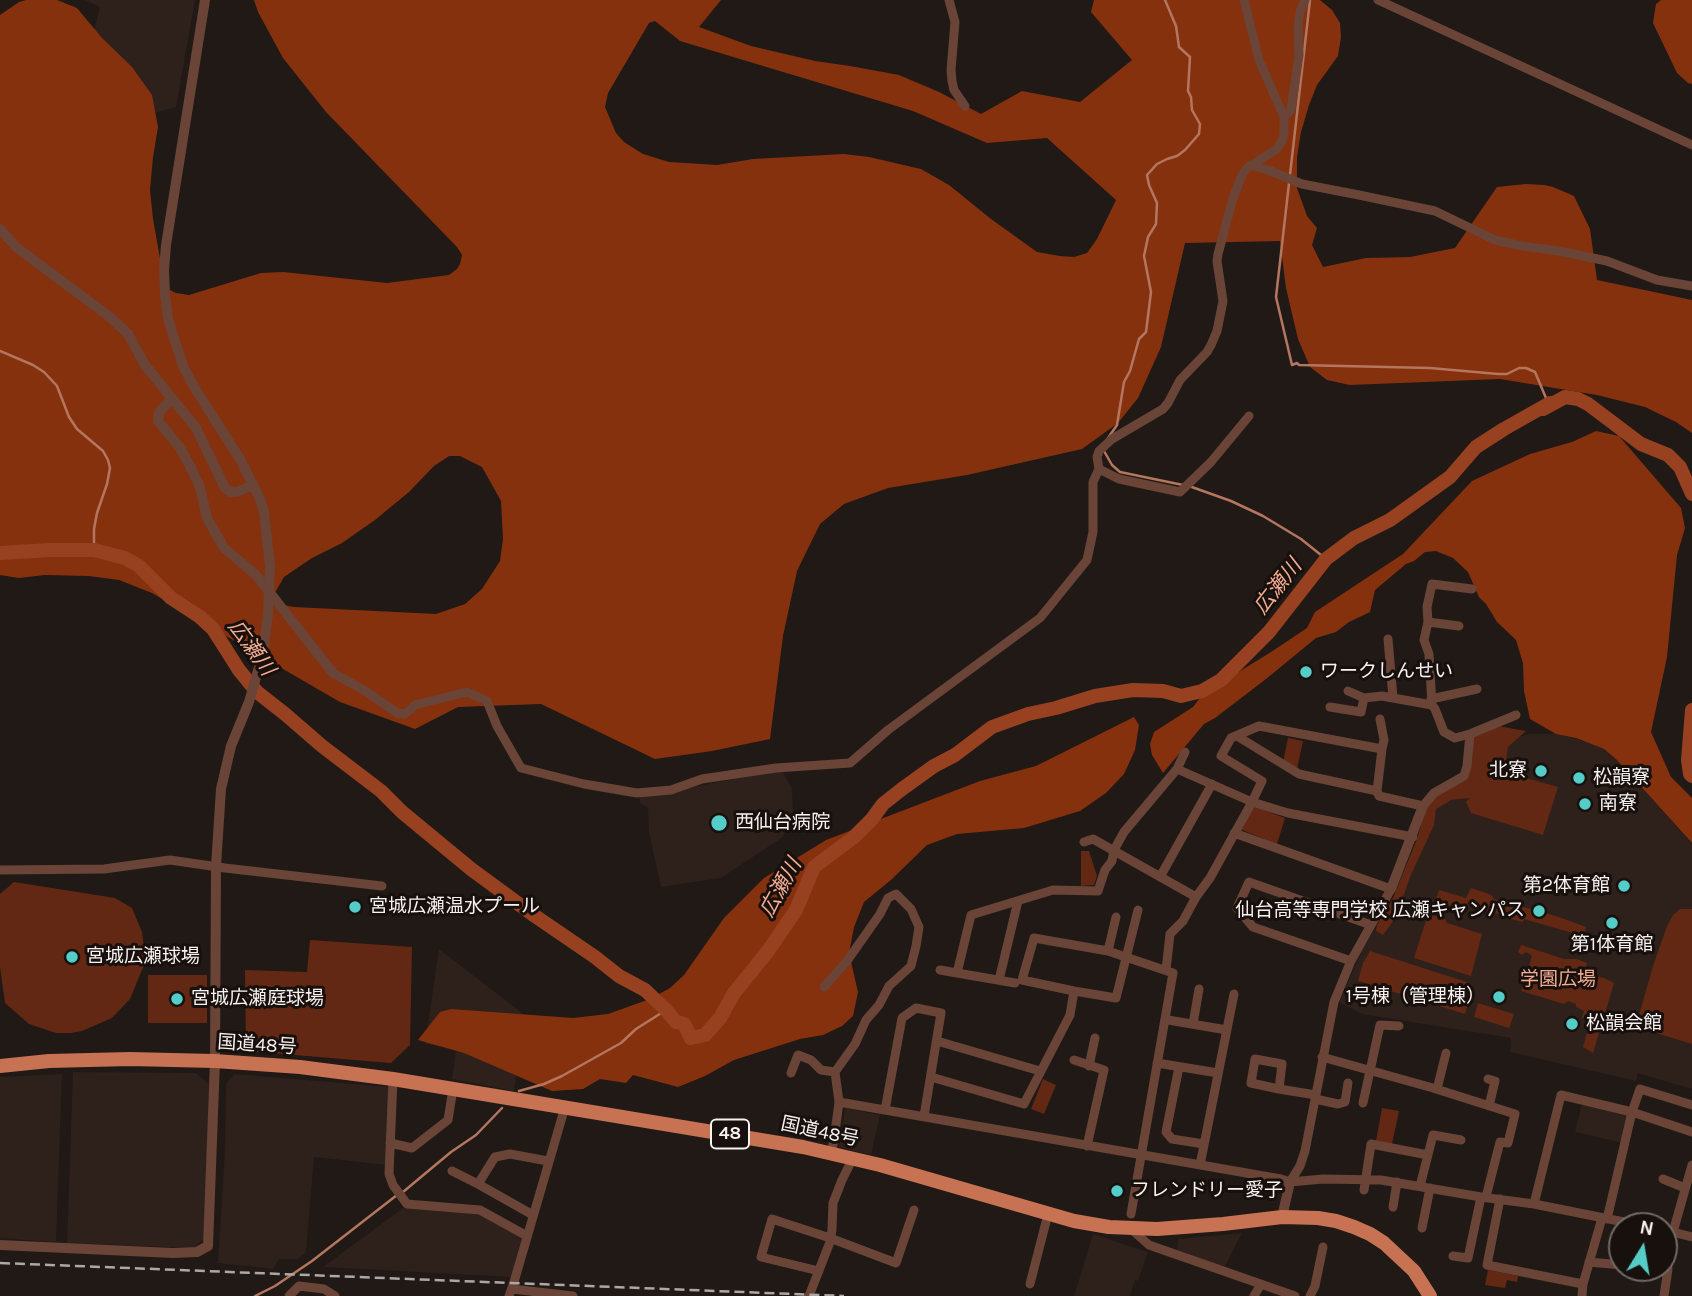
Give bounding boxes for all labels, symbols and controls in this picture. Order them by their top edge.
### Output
water label: 広瀬川 [1249,554,1307,620]
water label: 広瀬川 [222,615,280,681]
place label: ワークしんせい [1320,661,1453,683]
marker: ワークしんせい [1298,664,1314,680]
place label: 北寮 [1489,760,1527,782]
marker: 北寮 [1533,763,1549,779]
place label: 松韻寮 [1593,767,1650,789]
marker: 松韻寮 [1571,770,1587,786]
place label: 南寮 [1599,793,1637,815]
marker: 南寮 [1577,796,1593,812]
place label: 西仙台病院 [735,812,830,834]
marker: 西仙台病院 [709,813,729,833]
water label: 広瀬川 [755,854,807,922]
place label: 第2体育館 [1523,875,1610,897]
marker: 第2体育館 [1616,878,1632,894]
place label: 宮城広瀬温水プール [369,896,540,918]
marker: 宮城広瀬温水プール [347,899,363,915]
place label: 仙台高等専門学校 広瀬キャンパス [1235,900,1525,922]
marker: 仙台高等専門学校 広瀬キャンパス [1531,903,1547,919]
marker: 第1体育館 [1604,915,1620,931]
place label: 第1体育館 [1571,934,1653,956]
place label: 宮城広瀬球場 [86,946,200,968]
marker: 宮城広瀬球場 [64,949,80,965]
park label: 学園広場 [1520,969,1596,991]
place label: 1号棟（管理棟） [1346,986,1485,1008]
place label: 宮城広瀬庭球場 [191,988,324,1010]
marker: 1号棟（管理棟） [1491,989,1507,1005]
marker: 宮城広瀬庭球場 [169,991,185,1007]
place label: 松韻会館 [1586,1013,1662,1035]
marker: 松韻会館 [1564,1016,1580,1032]
street label: 国道48号 [217,1031,297,1059]
street label: 国道48号 [779,1113,861,1151]
road number: 48 [711,1120,749,1148]
place label: フレンドリー愛子 [1131,1180,1283,1202]
marker: フレンドリー愛子 [1109,1183,1125,1199]
north arrow [1608,1212,1678,1282]
text: N [1638,1216,1655,1240]

